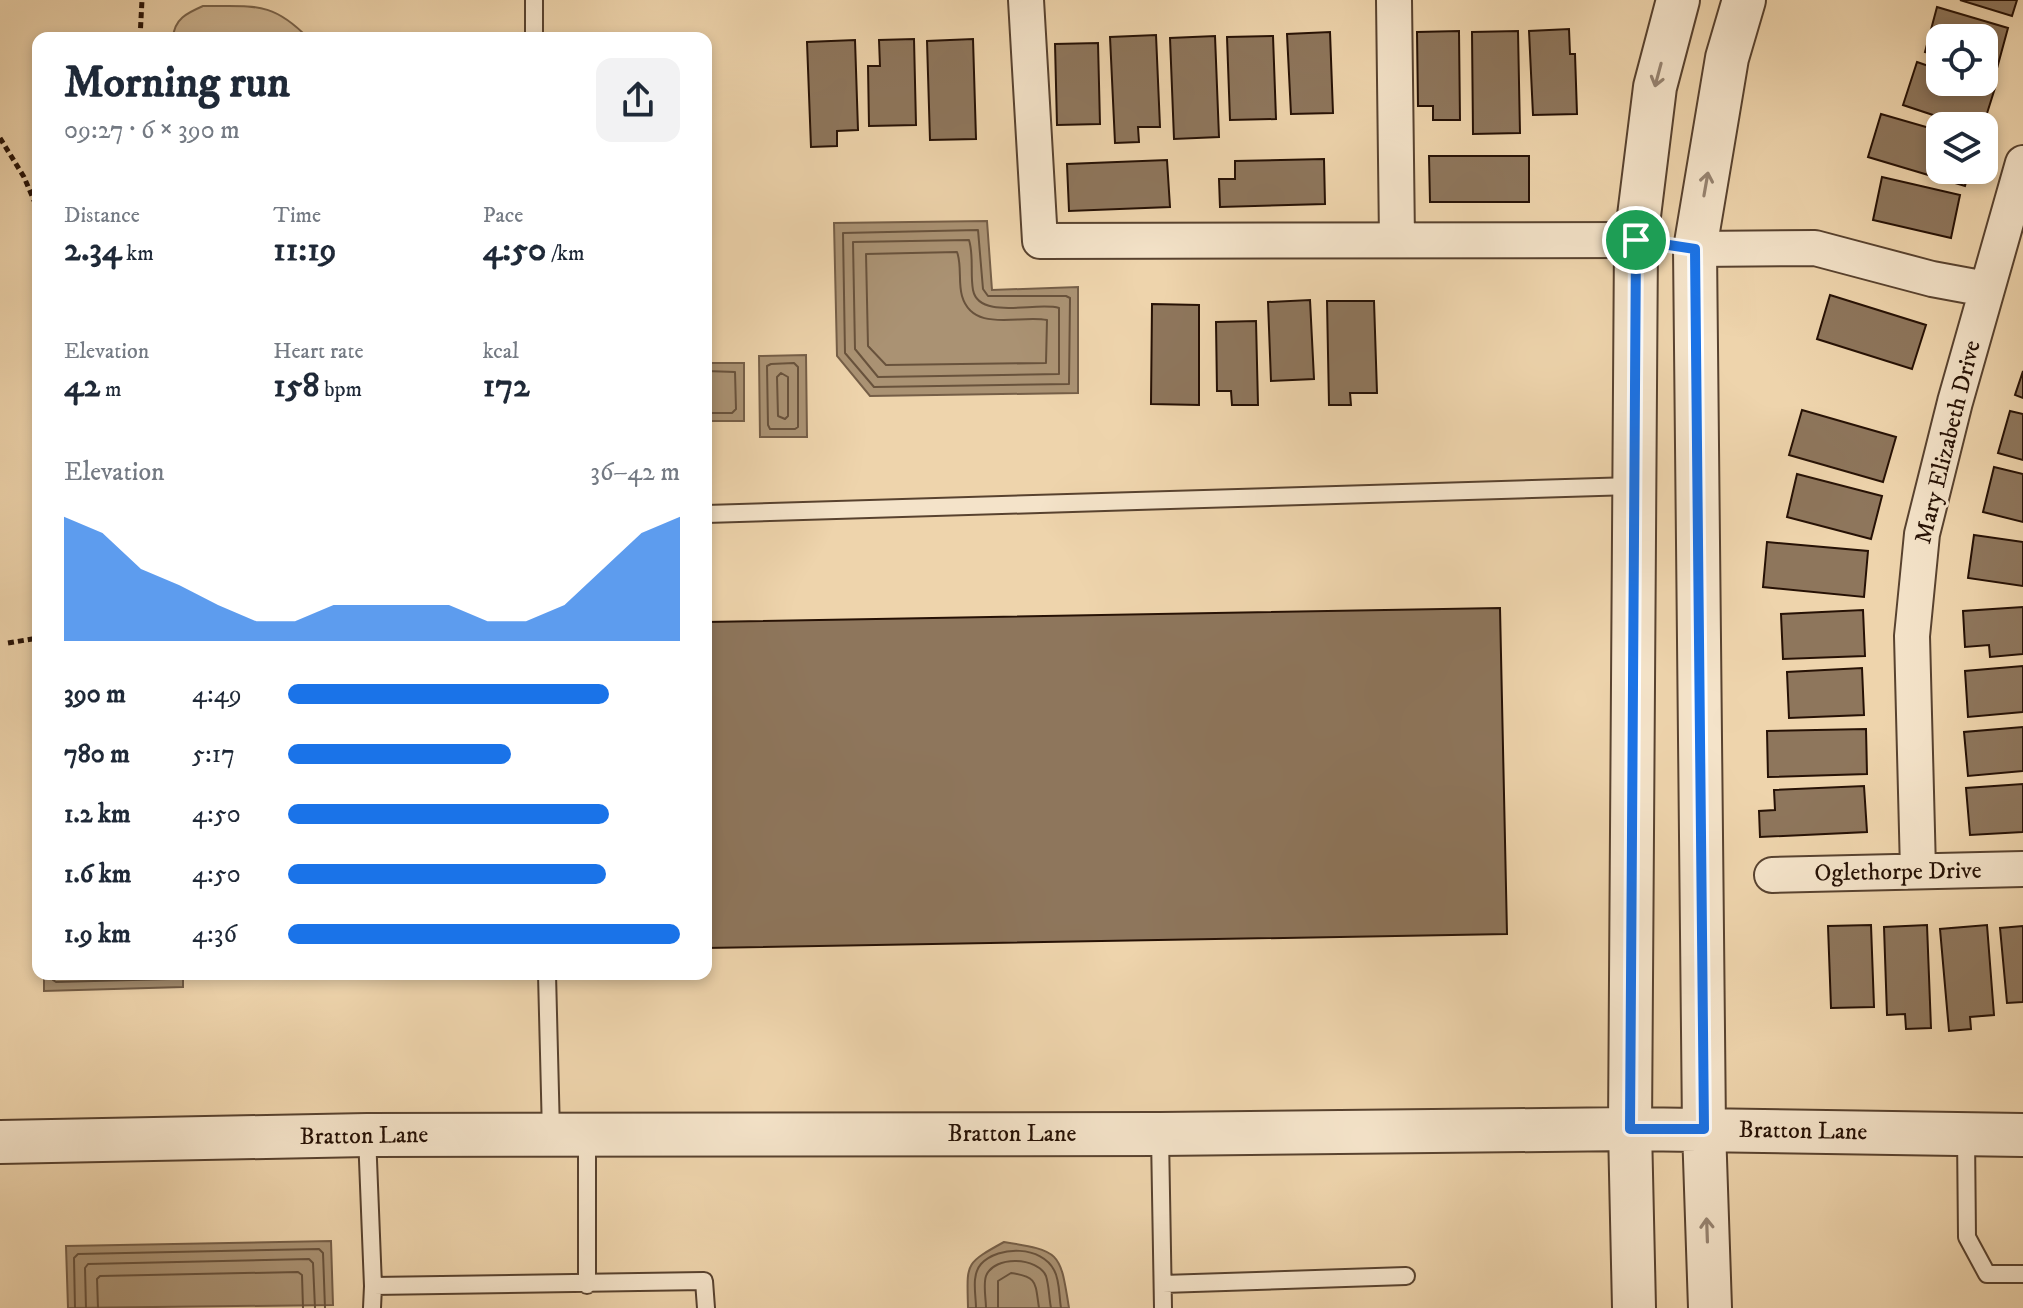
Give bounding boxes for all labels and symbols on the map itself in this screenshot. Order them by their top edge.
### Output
one-way arrow [1650,62,1665,88]
one-way arrow [1700,171,1715,197]
pin [1602,206,1670,274]
street label: Mary Elizabeth Drive [1908,337,1988,547]
street label: Oglethorpe Drive [1814,856,1982,888]
street label: Bratton Lane [1738,1115,1868,1147]
street label: Bratton Lane [948,1119,1076,1149]
street label: Bratton Lane [299,1120,429,1152]
one-way arrow [1700,1217,1715,1244]

